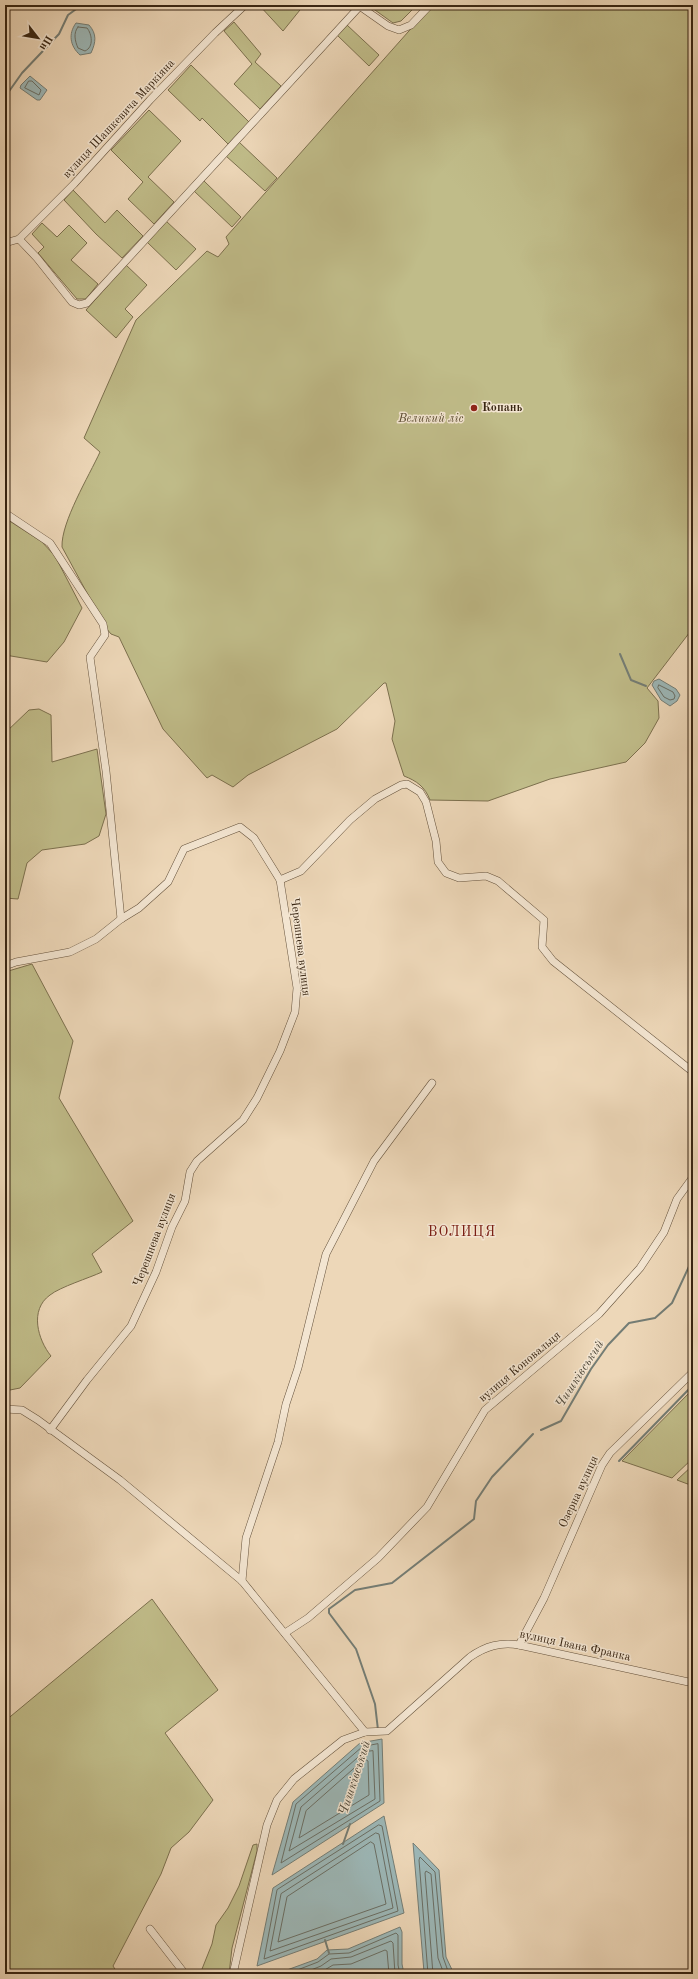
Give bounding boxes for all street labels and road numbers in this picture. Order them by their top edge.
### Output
street label: вулиця Шашкевича Маркіяна [60,57,177,181]
street label: Черешнева вулиця [288,897,312,997]
street label: Черешнева вулиця [132,1192,178,1288]
street label: вулиця Коновальця [477,1329,563,1405]
street label: Озерна вулиця [557,1454,601,1530]
street label: вулиця Івана Франка [518,1628,632,1664]

